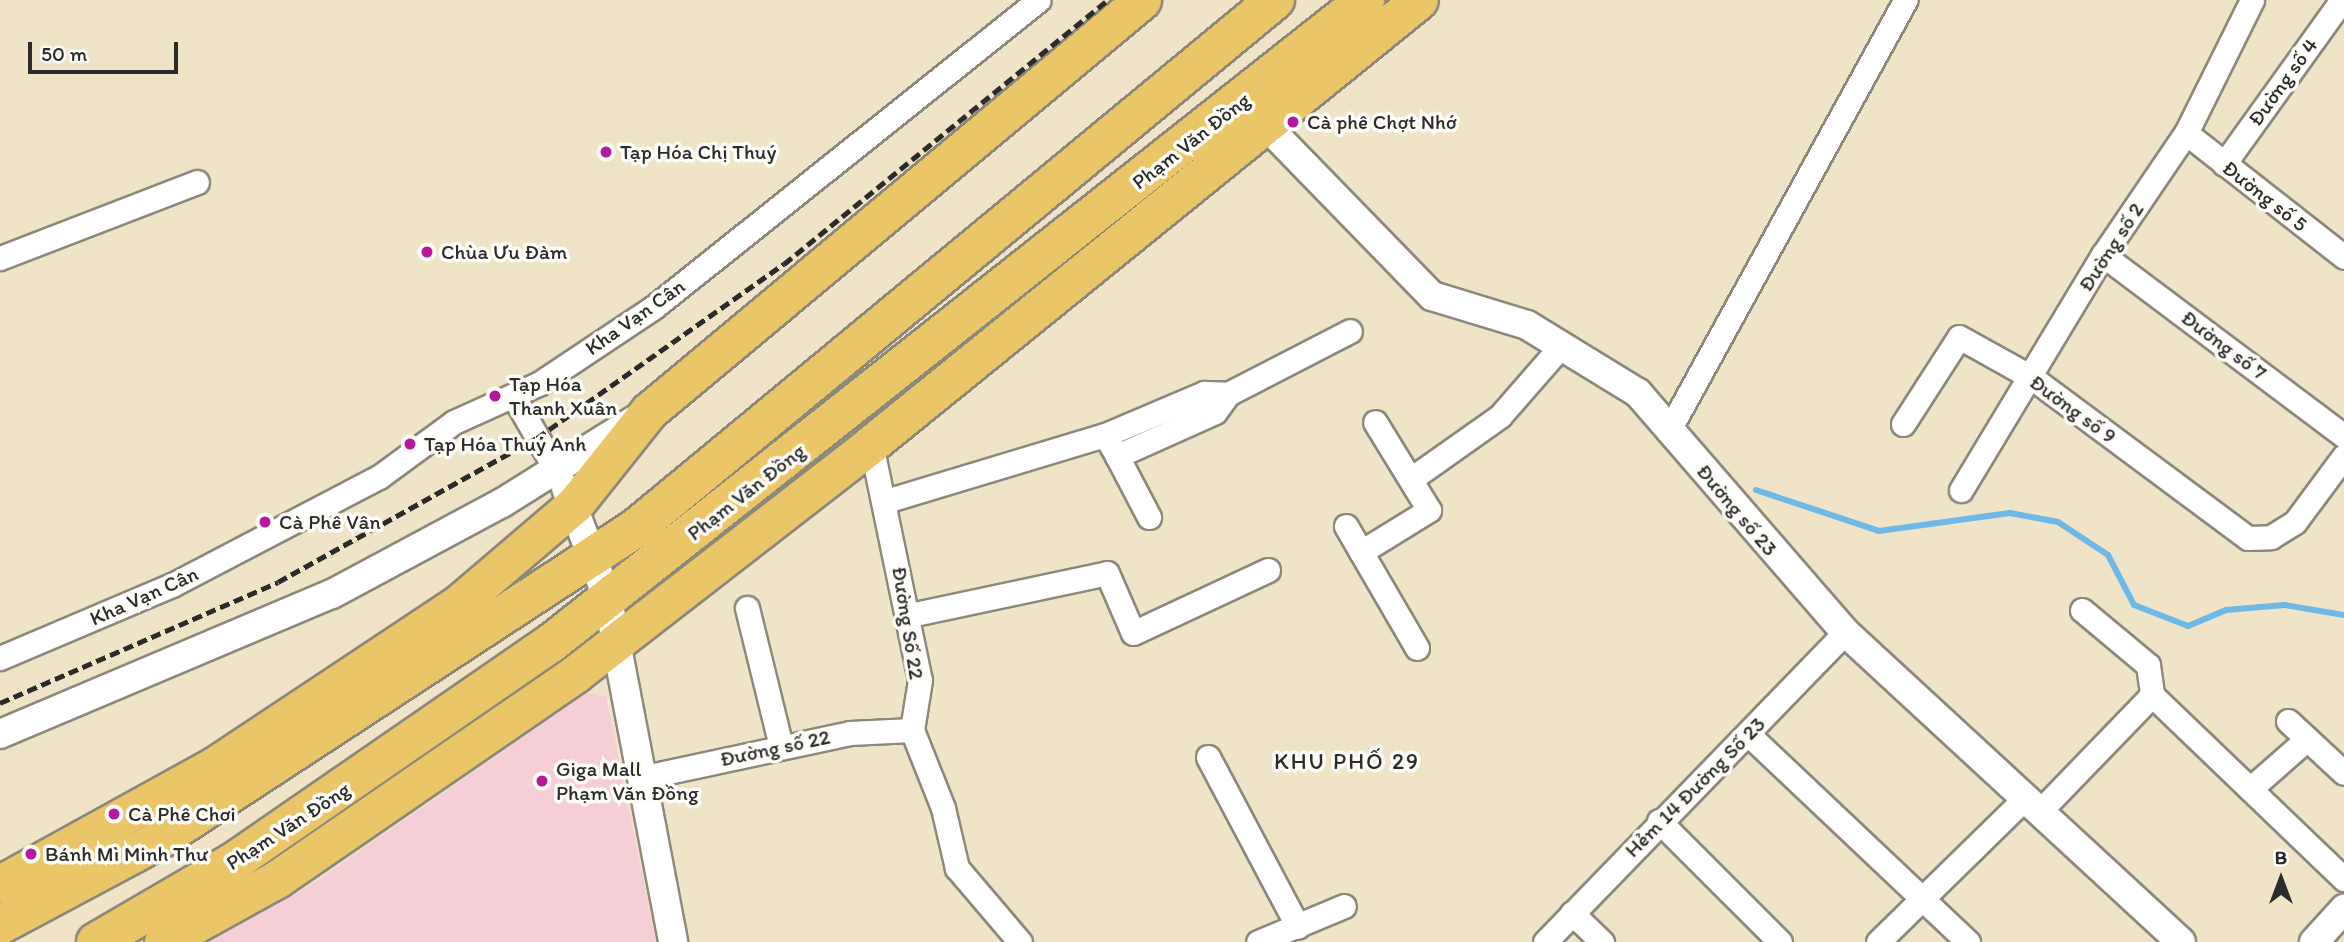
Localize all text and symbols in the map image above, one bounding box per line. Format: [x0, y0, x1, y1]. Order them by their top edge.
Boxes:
scale bar [32, 28, 182, 72]
street label: Đường số 4 [2243, 33, 2323, 131]
text: 50 m [41, 41, 87, 66]
street label: Phạm Văn Đồng [1127, 87, 1255, 195]
place label: Cà phê Chợt Nhớ [1307, 109, 1457, 135]
marker: Cà phê Chợt Nhớ [1285, 114, 1301, 130]
place label: Tạp Hóa Chị Thuý [620, 139, 777, 165]
marker: Tạp Hóa Chị Thuý [598, 144, 614, 160]
street label: Đường số 5 [2218, 155, 2312, 237]
street label: Đường số 2 [2073, 198, 2149, 296]
place label: Chùa Ưu Đàm [441, 239, 568, 265]
marker: Chùa Ưu Đàm [419, 244, 435, 260]
street label: Kha Vạn Cân [580, 273, 690, 361]
street label: Đường số 7 [2177, 305, 2271, 385]
street label: Đường số 9 [2025, 369, 2121, 449]
place label: Tạp Hóa Thanh Xuân [509, 371, 618, 421]
marker: Tạp Hóa Thanh Xuân [487, 388, 503, 404]
place label: Tạp Hóa Thuý Anh [424, 431, 587, 457]
marker: Tạp Hóa Thuý Anh [402, 436, 418, 452]
street label: Phạm Văn Đồng [682, 438, 810, 546]
street label: Đường số 23 [1691, 459, 1783, 561]
place label: Cà Phê Vân [279, 509, 381, 535]
marker: Cà Phê Vân [257, 514, 273, 530]
street label: Kha Vạn Cân [86, 561, 202, 631]
street label: Đường Số 22 [887, 565, 929, 681]
street label: Hẻm 14 Đường Số 23 [1619, 711, 1771, 863]
street label: Đường số 22 [718, 724, 832, 772]
district label: KHU PHỐ 29 [1275, 747, 1419, 775]
place label: Giga Mall Phạm Văn Đồng [556, 756, 699, 806]
marker: Giga Mall Phạm Văn Đồng [534, 773, 550, 789]
street label: Phạm Văn Đồng [221, 776, 355, 876]
place label: Cà Phê Chơi [128, 801, 236, 827]
marker: Cà Phê Chơi [106, 806, 122, 822]
place label: Bánh Mì Minh Thư [45, 841, 208, 867]
north arrow [2246, 844, 2316, 914]
marker: Bánh Mì Minh Thư [23, 846, 39, 862]
text: B [2275, 846, 2287, 869]

